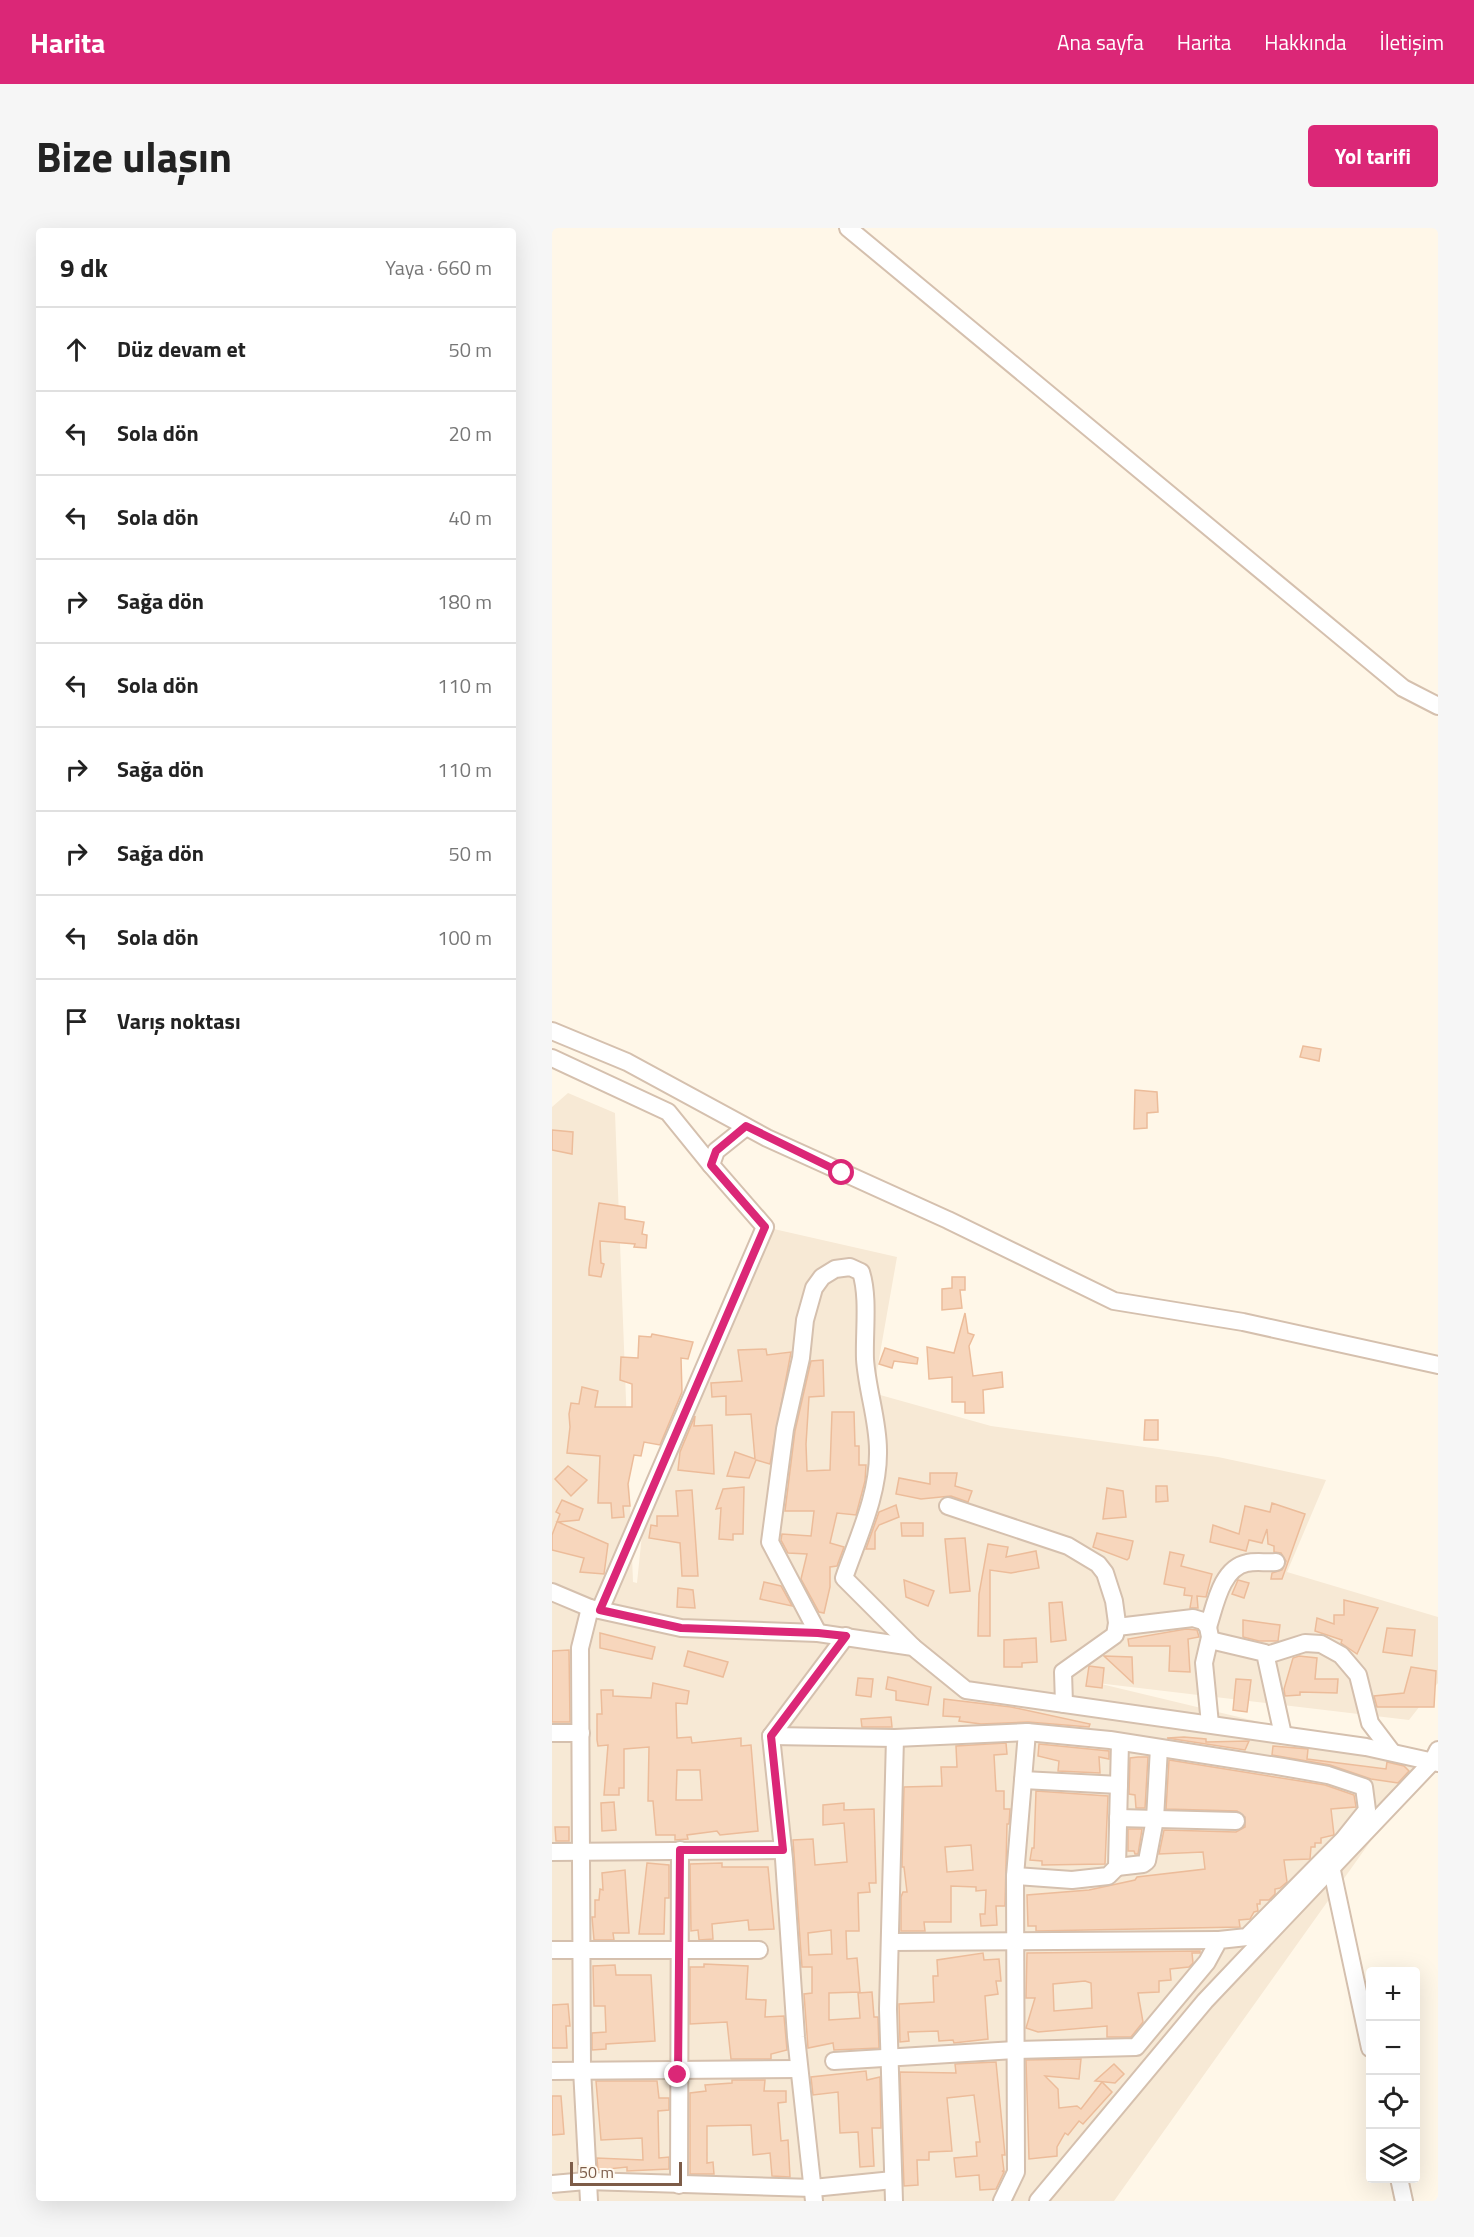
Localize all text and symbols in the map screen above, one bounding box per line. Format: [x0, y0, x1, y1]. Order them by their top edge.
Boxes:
text: Harita [30, 21, 105, 64]
text: Ana sayfa [1057, 26, 1144, 58]
text: Harita [1177, 26, 1231, 58]
text: Hakkında [1264, 26, 1347, 58]
text: İletişim [1380, 26, 1444, 58]
text: Bize ulaşın [36, 124, 232, 188]
button: Yol tarifi [1308, 125, 1438, 187]
text: 9 dk [60, 248, 108, 287]
text: Yaya · 660 m [385, 252, 492, 283]
text: Düz devam et [117, 332, 246, 366]
icon: ahead [60, 333, 93, 366]
text: 50 m [448, 334, 492, 365]
text: Sola dön [117, 416, 199, 450]
icon: left [60, 417, 93, 450]
text: 20 m [448, 418, 492, 449]
text: Sola dön [117, 500, 199, 534]
icon: left [60, 501, 93, 534]
text: 40 m [448, 502, 492, 533]
text: Sağa dön [117, 584, 204, 618]
icon: right [60, 585, 93, 618]
text: 180 m [437, 586, 492, 617]
text: Sola dön [117, 668, 199, 702]
icon: left [60, 669, 93, 702]
text: 110 m [437, 670, 492, 701]
text: Sağa dön [117, 752, 204, 786]
icon: right [60, 753, 93, 786]
text: 110 m [437, 754, 492, 785]
text: Sağa dön [117, 836, 204, 870]
icon: right [60, 837, 93, 870]
text: 50 m [448, 838, 492, 869]
text: Sola dön [117, 920, 199, 954]
icon: left [60, 921, 93, 954]
text: 100 m [437, 922, 492, 953]
text: Varış noktası [117, 1004, 241, 1038]
icon: arrive [60, 1005, 93, 1038]
route start [828, 1159, 854, 1185]
map controls [1366, 1967, 1420, 2183]
button: + [1366, 1967, 1420, 2021]
button: − [1366, 2021, 1420, 2075]
route end [664, 2061, 690, 2087]
button: locate [1366, 2075, 1420, 2129]
button: layers [1366, 2129, 1420, 2183]
scale bar [570, 2159, 682, 2186]
text: 50 m [579, 2160, 614, 2184]

